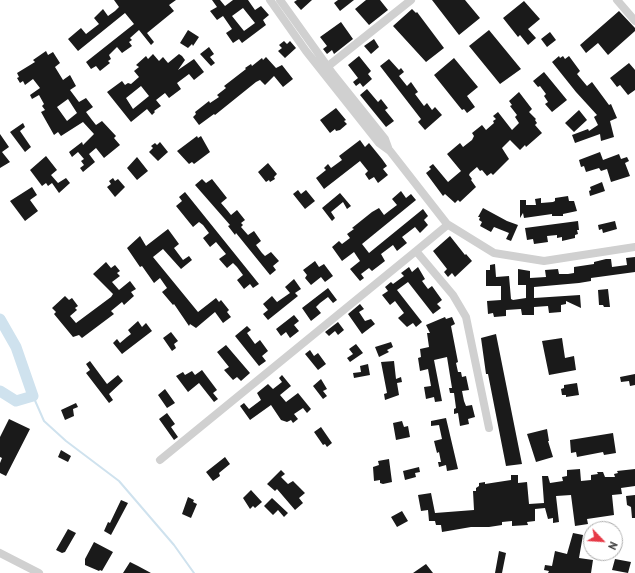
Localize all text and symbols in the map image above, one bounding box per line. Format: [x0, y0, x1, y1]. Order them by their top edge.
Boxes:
north arrow [583, 521, 623, 561]
text: N [605, 539, 621, 552]

